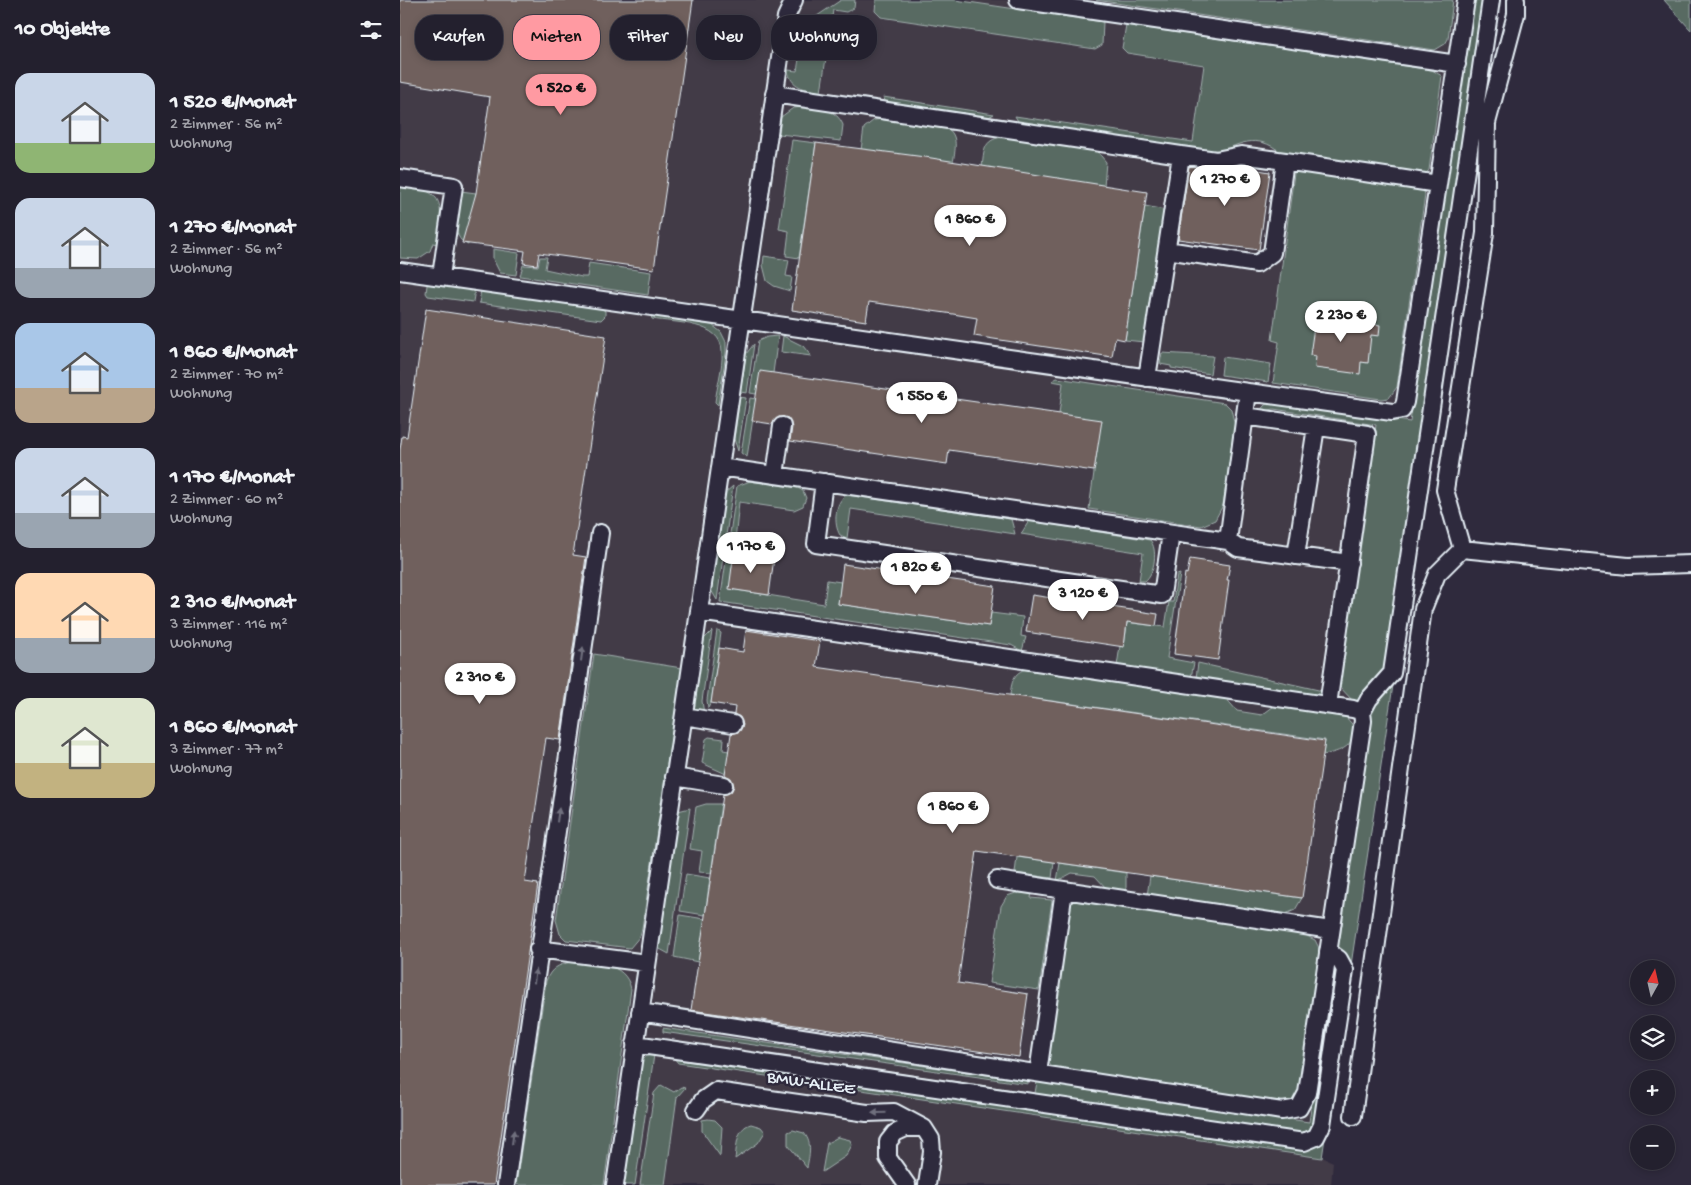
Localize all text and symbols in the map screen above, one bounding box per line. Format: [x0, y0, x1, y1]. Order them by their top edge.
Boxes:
chip: Kaufen [415, 15, 503, 60]
chip: Mieten [513, 15, 600, 60]
chip: Filter [610, 15, 686, 60]
chip: Neu [696, 15, 761, 60]
chip: Wohnung [771, 15, 877, 60]
icon: filters [357, 16, 385, 44]
text: 10 Objekte [15, 18, 110, 43]
pin: 1 520 € [515, 74, 607, 116]
text: 1 520 € [537, 80, 585, 99]
text: 1 520 €/Monat [170, 91, 295, 116]
icon: home [55, 93, 115, 153]
text: 2 Zimmer · 56 m² [170, 116, 283, 135]
text: Wohnung [170, 135, 232, 154]
pin: 1 270 € [1179, 164, 1271, 207]
text: 1 270 € [1201, 171, 1249, 190]
pin: 1 860 € [924, 204, 1016, 247]
text: 1 860 € [945, 211, 995, 230]
text: 1 270 €/Monat [170, 216, 295, 241]
icon: home [55, 218, 115, 278]
text: 2 Zimmer · 56 m² [170, 241, 283, 260]
text: Wohnung [170, 260, 232, 279]
pin: 2 230 € [1295, 300, 1387, 343]
text: 2 230 € [1316, 307, 1366, 326]
text: 1 860 €/Monat [170, 341, 296, 366]
icon: home [55, 343, 115, 403]
text: 2 Zimmer · 70 m² [170, 366, 284, 385]
pin: 1 550 € [876, 382, 968, 424]
text: Wohnung [170, 385, 232, 404]
text: 1 550 € [897, 388, 947, 407]
text: 1 170 €/Monat [170, 466, 293, 491]
icon: home [55, 468, 115, 528]
text: 2 Zimmer · 60 m² [170, 491, 283, 510]
text: Wohnung [170, 510, 232, 529]
pin: 1 170 € [705, 532, 797, 574]
text: 1 170 € [727, 538, 775, 557]
pin: 1 820 € [870, 552, 962, 595]
text: 1 820 € [891, 559, 941, 578]
pin: 3 120 € [1037, 578, 1129, 621]
text: 3 120 € [1059, 585, 1107, 604]
text: 2 310 €/Monat [170, 591, 295, 616]
icon: home [55, 593, 115, 653]
text: 3 Zimmer · 116 m² [170, 616, 288, 635]
text: Wohnung [170, 635, 232, 654]
one-way arrow [578, 646, 586, 662]
pin: 2 310 € [434, 662, 526, 705]
text: 2 310 € [456, 669, 504, 688]
text: 1 860 €/Monat [170, 716, 296, 741]
icon: home [55, 718, 115, 778]
text: 3 Zimmer · 77 m² [170, 741, 283, 760]
text: Wohnung [170, 760, 232, 779]
pin: 1 860 € [907, 792, 999, 834]
text: 1 860 € [928, 798, 978, 817]
one-way arrow [554, 807, 562, 823]
north arrow [1630, 960, 1675, 1005]
map controls [1630, 960, 1675, 1170]
one-way arrow [531, 967, 539, 983]
button: layers [1630, 1015, 1675, 1060]
street label: BMW-ALLEE [765, 1067, 857, 1101]
button: + [1630, 1070, 1675, 1115]
one-way arrow [871, 1109, 887, 1117]
button: − [1630, 1125, 1675, 1170]
one-way arrow [509, 1128, 517, 1144]

